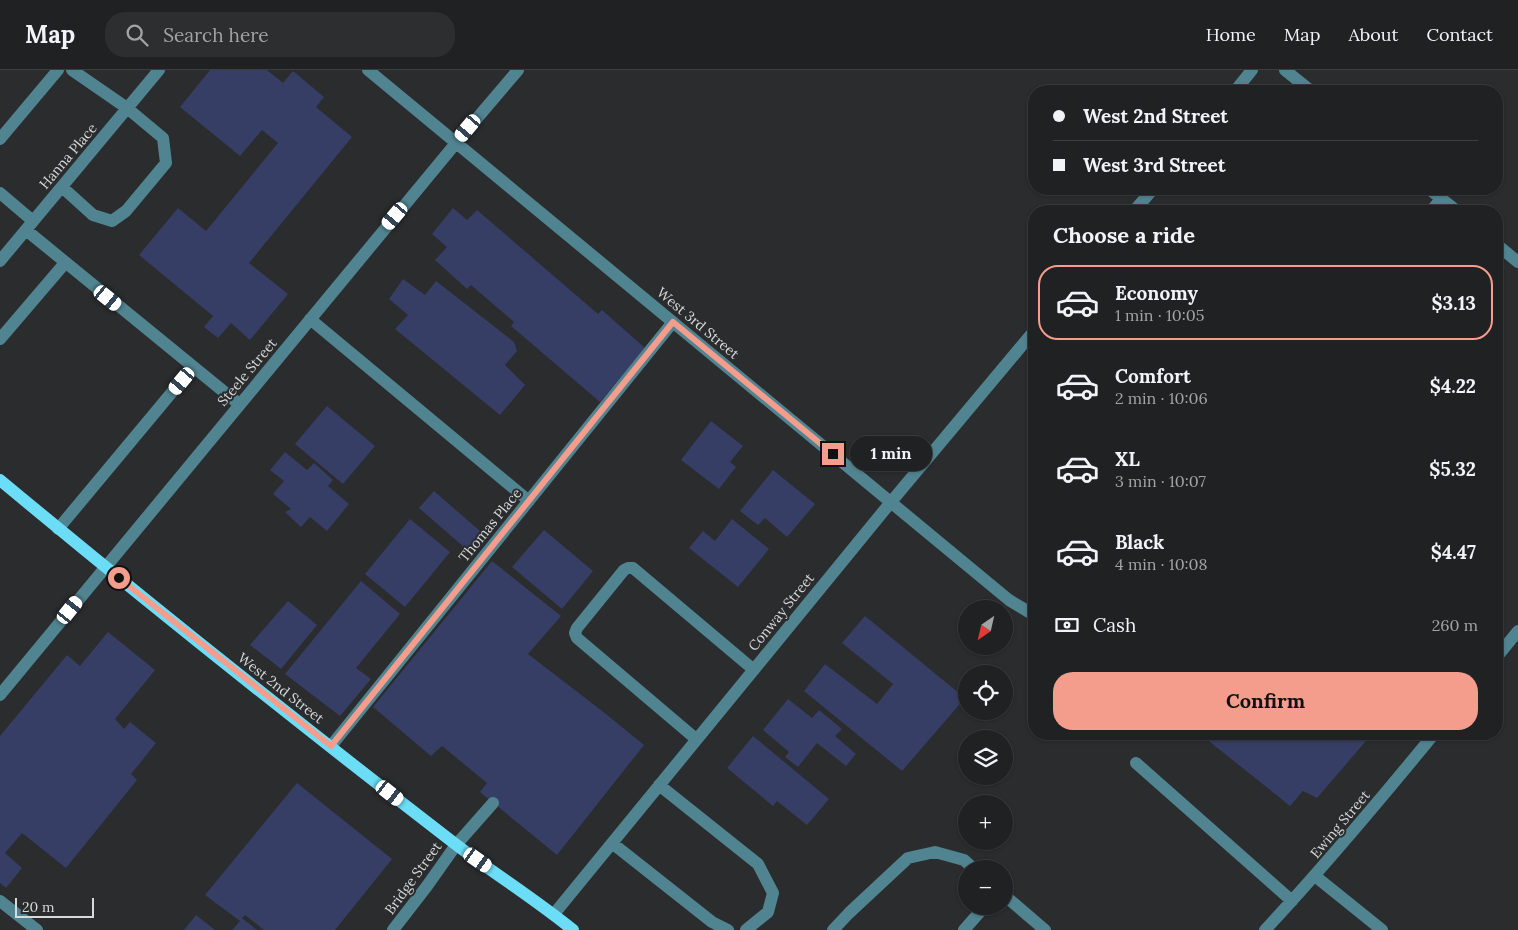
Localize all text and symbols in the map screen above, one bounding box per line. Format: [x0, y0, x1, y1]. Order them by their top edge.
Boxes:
search box [105, 12, 455, 57]
text: Map [25, 19, 75, 50]
icon: search [123, 21, 151, 49]
text: Search here [163, 23, 269, 47]
text: Home [1206, 23, 1256, 46]
text: Map [1284, 23, 1320, 46]
text: About [1348, 23, 1398, 46]
text: Contact [1426, 23, 1493, 46]
text: West 2nd Street [1083, 104, 1228, 128]
car [452, 112, 483, 144]
street label: Hanna Place [35, 119, 101, 193]
text: West 3rd Street [1083, 153, 1226, 177]
car [379, 200, 410, 232]
text: Choose a ride [1053, 221, 1195, 249]
icon: car [1055, 280, 1100, 325]
text: Economy [1115, 281, 1198, 305]
car [91, 283, 124, 313]
street label: West 3rd Street [653, 283, 743, 363]
text: $3.13 [1431, 291, 1476, 315]
text: 1 min · 10:05 [1115, 305, 1204, 325]
street label: Steele Street [213, 334, 281, 410]
icon: car [1055, 363, 1100, 408]
text: Comfort [1115, 364, 1191, 388]
car [166, 365, 197, 397]
text: $4.22 [1430, 374, 1476, 398]
text: 2 min · 10:06 [1115, 388, 1208, 408]
callout: 1 min [850, 436, 933, 472]
route end [822, 443, 844, 465]
text: 1 min [871, 443, 911, 463]
icon: car [1055, 446, 1100, 491]
text: XL [1115, 447, 1140, 471]
text: $5.32 [1429, 457, 1476, 481]
text: 3 min · 10:07 [1115, 471, 1206, 491]
street label: Thomas Place [455, 484, 526, 566]
icon: car [1055, 529, 1100, 574]
text: Black [1115, 530, 1164, 554]
text: $4.47 [1431, 540, 1476, 564]
text: 4 min · 10:08 [1115, 554, 1208, 574]
route start [108, 567, 130, 589]
street label: Conway Street [744, 569, 818, 655]
car [54, 594, 85, 626]
north arrow [958, 600, 1012, 655]
map controls [958, 600, 1013, 915]
icon: cash [1053, 611, 1081, 639]
text: Cash [1093, 613, 1136, 637]
text: 260 m [1432, 615, 1478, 635]
street label: West 2nd Street [234, 649, 328, 728]
button: locate [958, 665, 1013, 720]
button: Confirm [1053, 672, 1478, 730]
button: layers [958, 730, 1013, 785]
car [373, 778, 406, 808]
street label: Ewing Street [1306, 786, 1374, 862]
button: + [958, 795, 1013, 850]
street label: Bridge Street [381, 838, 446, 918]
car [461, 845, 494, 875]
button: − [958, 860, 1013, 915]
scale bar [15, 895, 94, 918]
text: 20 m [22, 898, 54, 916]

